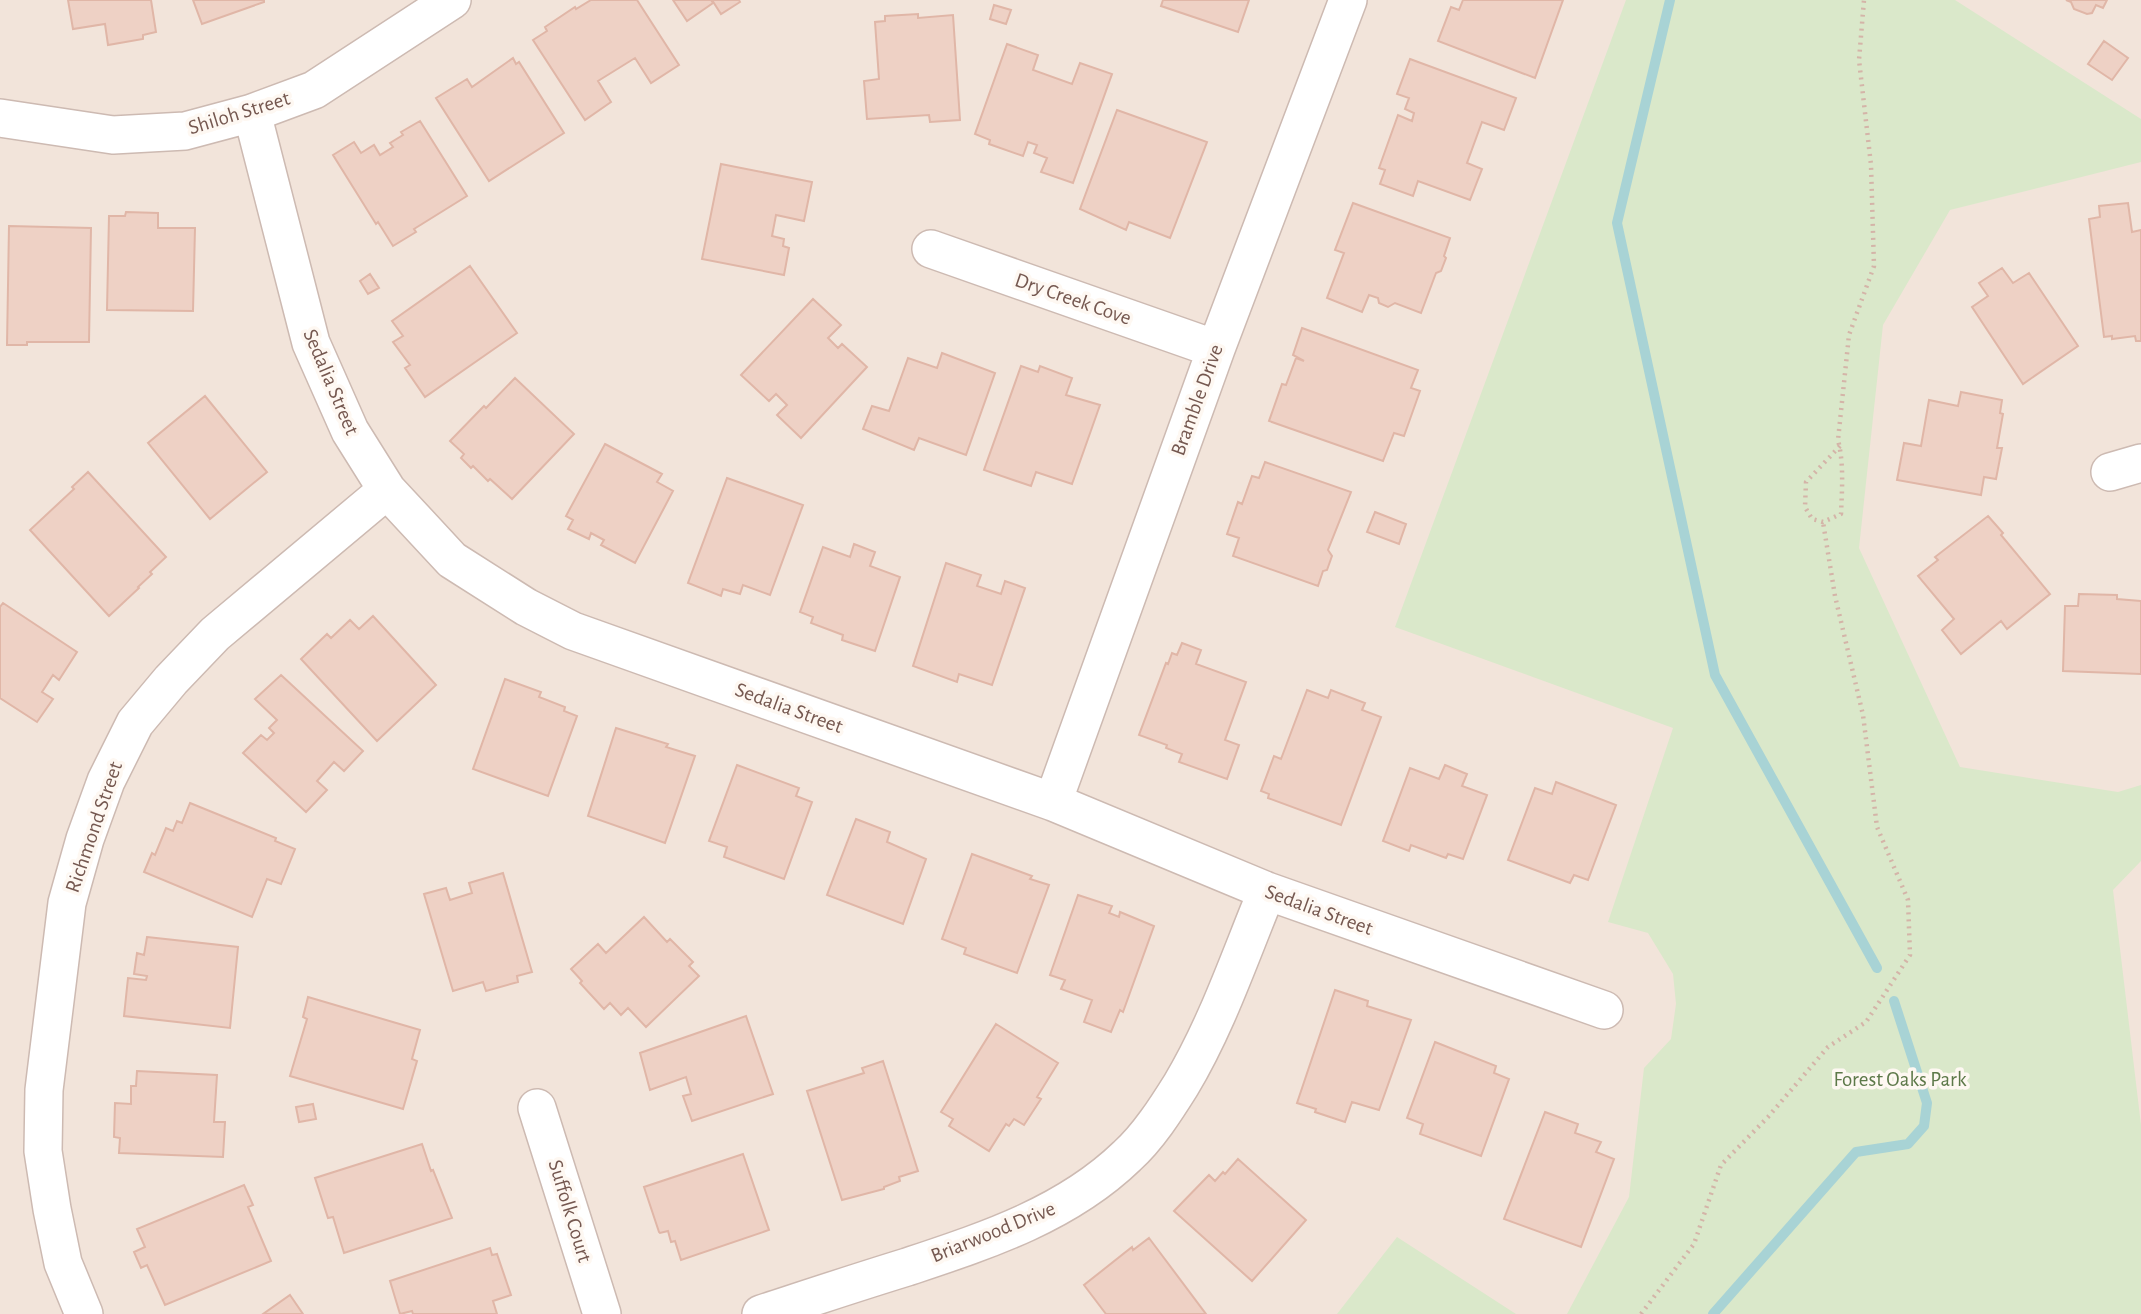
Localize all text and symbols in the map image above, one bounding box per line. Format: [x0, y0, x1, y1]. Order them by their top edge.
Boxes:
street label: Shiloh Street [186, 88, 293, 138]
street label: Dry Creek Cove [1012, 269, 1134, 329]
street label: Sedalia Street [299, 326, 363, 438]
street label: Bramble Drive [1167, 342, 1227, 458]
street label: Sedalia Street [732, 679, 846, 737]
street label: Richmond Street [62, 759, 126, 895]
street label: Sedalia Street [1262, 881, 1376, 939]
park label: Forest Oaks Park [1834, 1069, 1967, 1090]
street label: Suffolk Court [544, 1157, 596, 1265]
street label: Briarwood Drive [928, 1198, 1058, 1266]

